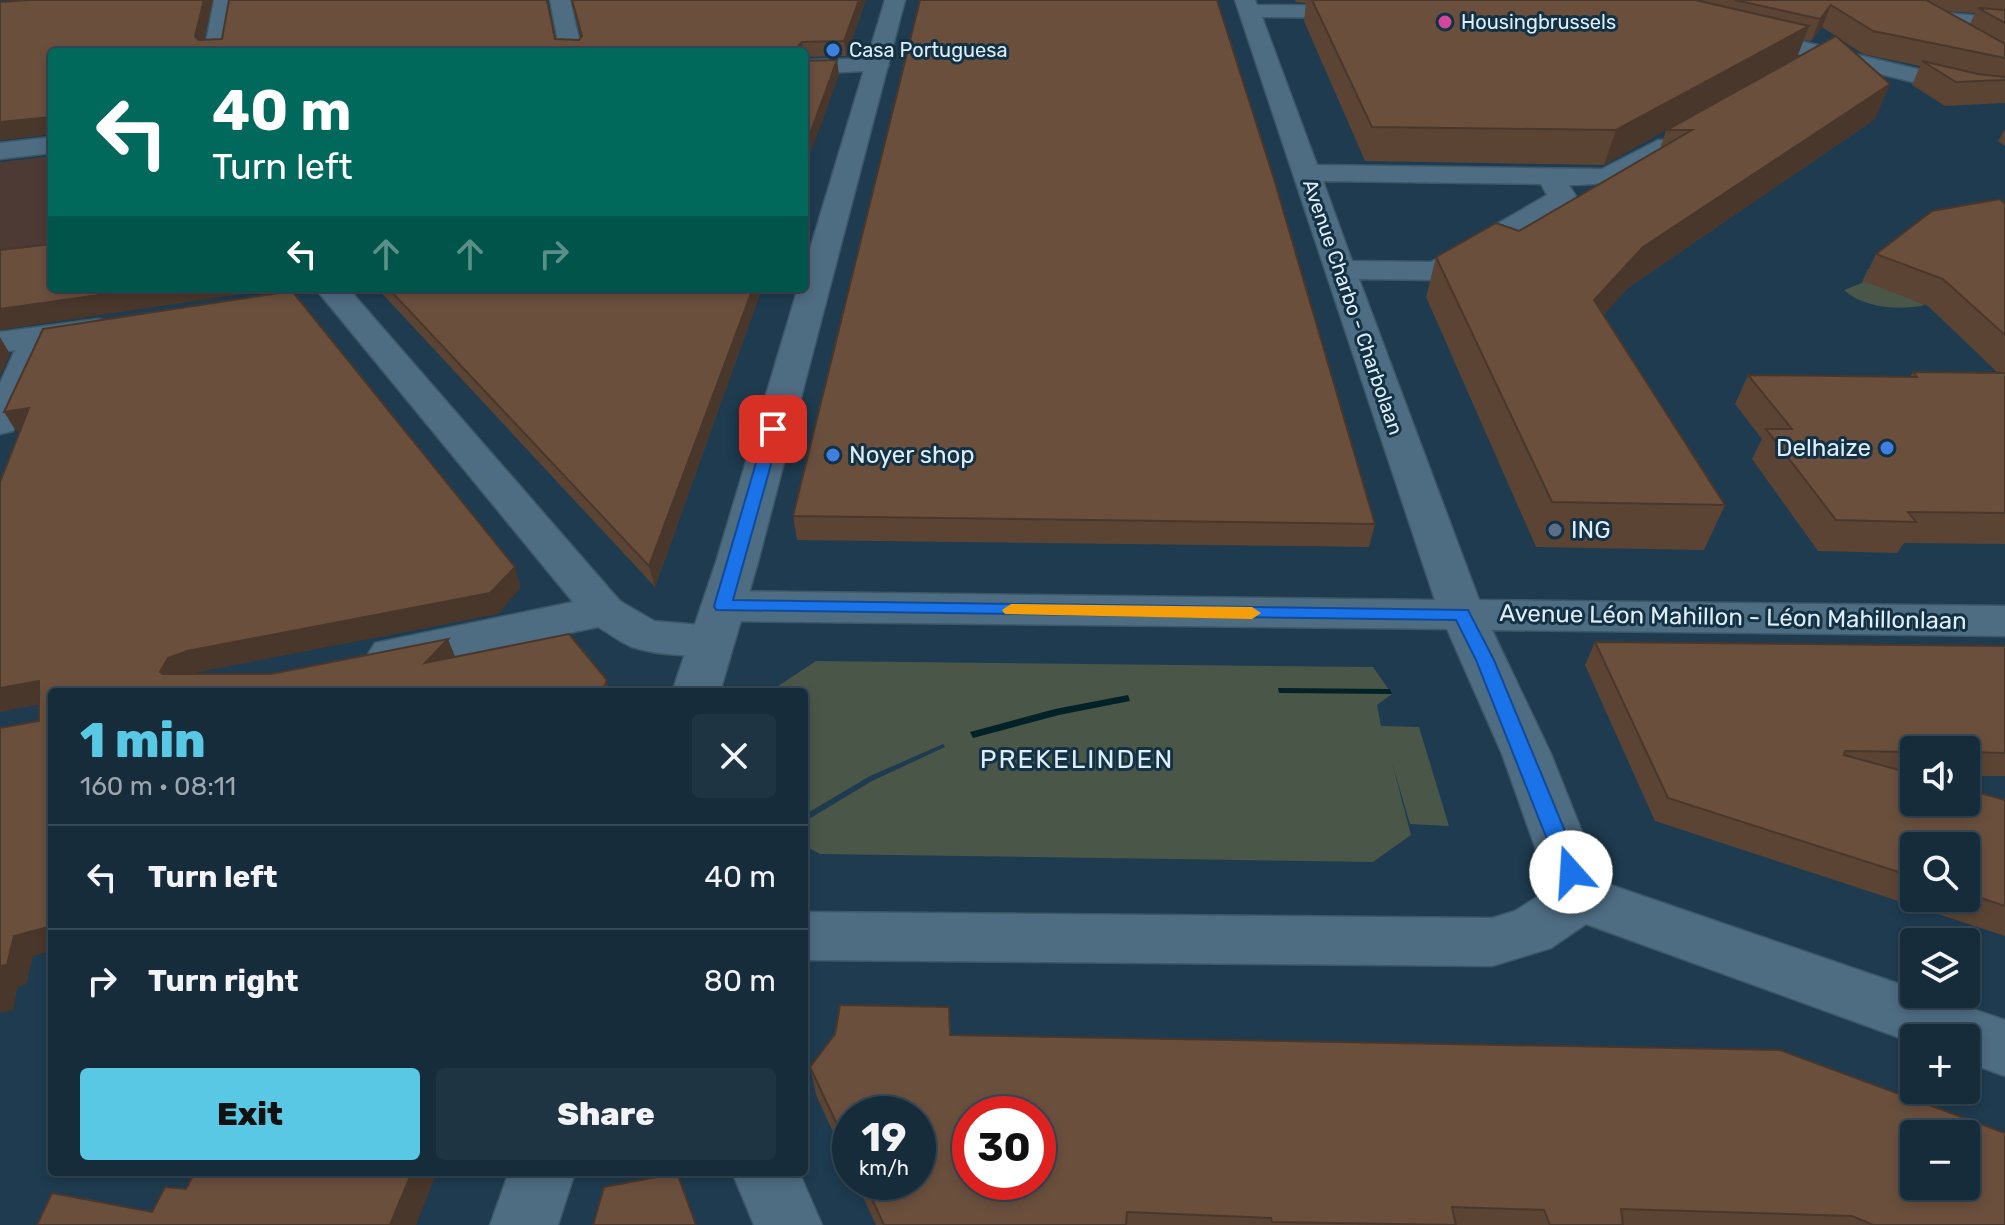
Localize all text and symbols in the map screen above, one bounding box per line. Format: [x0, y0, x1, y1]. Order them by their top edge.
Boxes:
place label: Housingbrussels [1461, 10, 1616, 34]
marker: Housingbrussels [1436, 13, 1454, 31]
place label: Casa Portuguesa [849, 38, 1008, 62]
marker: Casa Portuguesa [824, 41, 842, 59]
text: 40 m [212, 78, 352, 144]
icon: left [80, 80, 184, 184]
text: Turn left [212, 145, 353, 188]
street label: Avenue Charbo - Charbolaan [1298, 176, 1408, 438]
icon: left [280, 232, 324, 276]
icon: ahead [364, 232, 408, 276]
icon: ahead [448, 232, 492, 276]
icon: right [532, 232, 576, 276]
pin [739, 395, 807, 463]
icon: arrive [751, 407, 795, 451]
place label: Delhaize [1776, 434, 1871, 462]
marker: Delhaize [1878, 439, 1896, 457]
place label: Noyer shop [849, 441, 975, 469]
marker: Noyer shop [824, 446, 842, 464]
place label: ING [1571, 516, 1611, 544]
marker: ING [1546, 521, 1564, 539]
street label: Avenue Léon Mahillon - Léon Mahillonlaan [1499, 599, 1967, 635]
text: 1 min [80, 712, 206, 769]
button: close [692, 714, 776, 798]
map controls [1900, 736, 1980, 1200]
button: sound [1900, 736, 1980, 816]
district label: PREKELINDEN [980, 744, 1174, 775]
text: 160 m · 08:11 [80, 771, 236, 802]
position arrow [1529, 830, 1613, 914]
button: search [1900, 832, 1980, 912]
icon: left [80, 855, 124, 899]
text: Turn left [148, 859, 278, 895]
text: 40 m [704, 859, 776, 895]
button: layers [1900, 928, 1980, 1008]
icon: right [80, 959, 124, 1003]
text: Turn right [148, 963, 299, 999]
text: 80 m [704, 963, 776, 999]
button: + [1900, 1024, 1980, 1104]
button: Exit [80, 1068, 420, 1160]
button: Share [436, 1068, 776, 1160]
speed limit sign: 30 [952, 1096, 1056, 1200]
text: 19 [861, 1114, 907, 1161]
button: − [1900, 1120, 1980, 1200]
text: km/h [859, 1156, 909, 1180]

